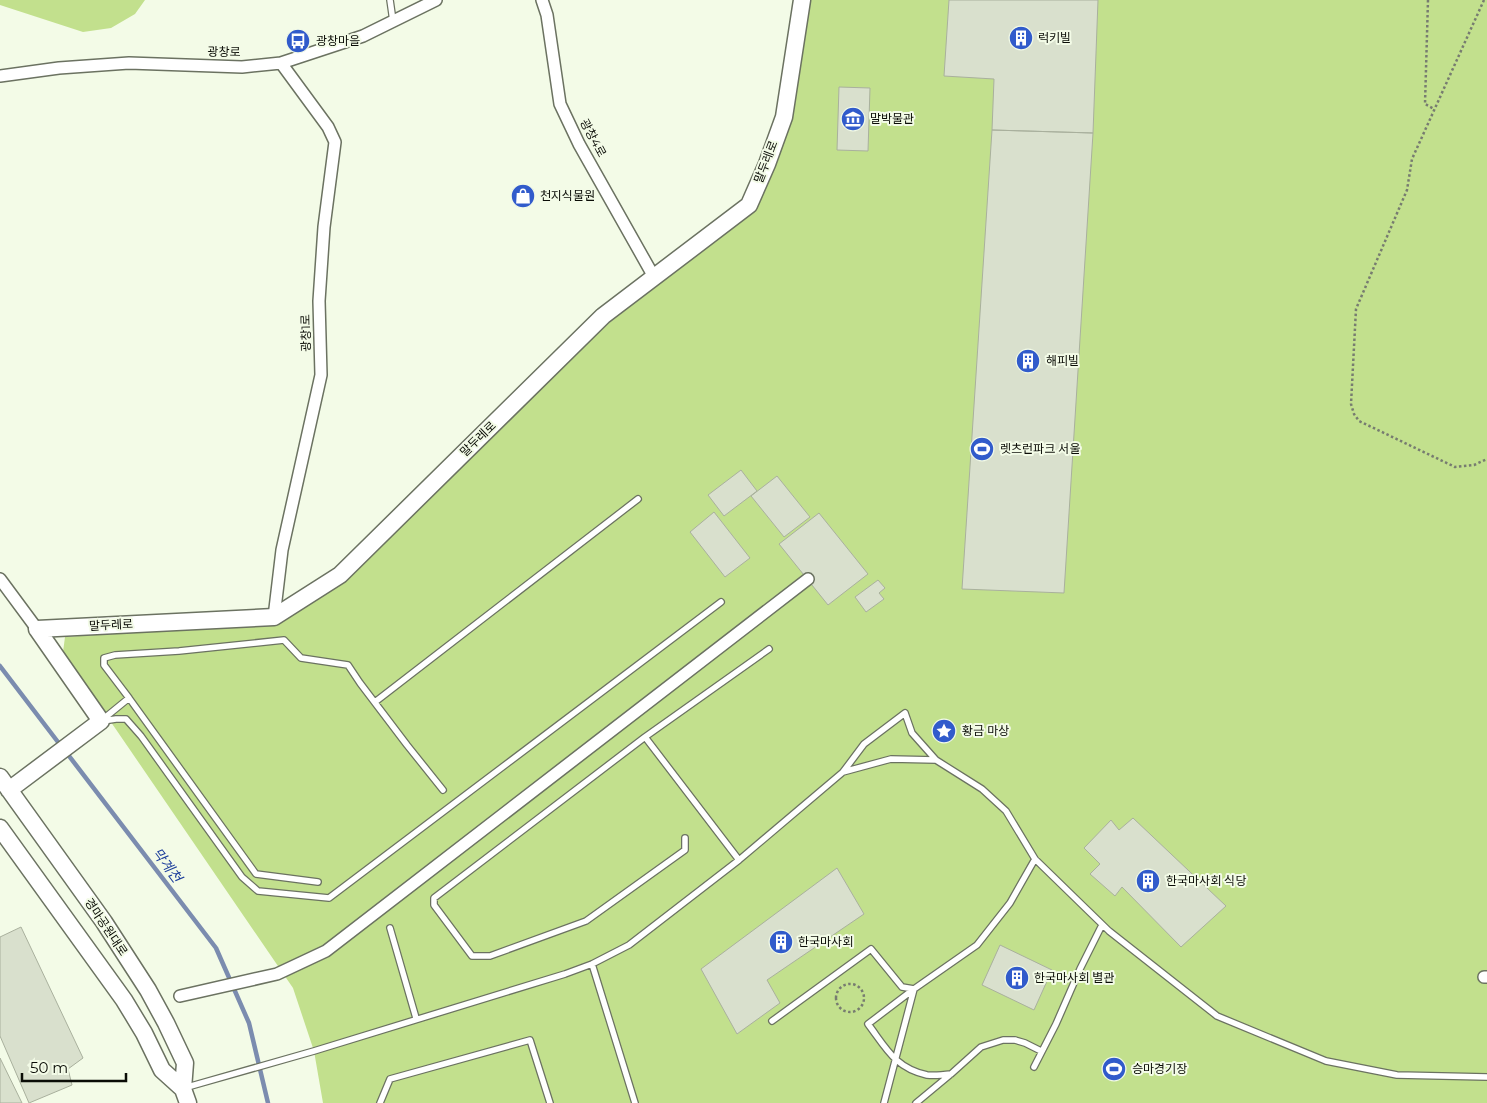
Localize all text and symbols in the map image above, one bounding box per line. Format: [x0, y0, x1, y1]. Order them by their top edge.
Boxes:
building icon: 럭키빌 [1008, 25, 1034, 51]
bus stop icon: 광창마을 [285, 28, 311, 54]
place label: 럭키빌 [1038, 30, 1071, 45]
place label: 광창마을 [316, 33, 360, 48]
street label: 광창로 [207, 44, 241, 59]
museum icon: 말박물관 [840, 106, 866, 132]
place label: 말박물관 [870, 111, 914, 126]
street label: 광창4로 [577, 116, 610, 159]
street label: 말두레로 [751, 139, 780, 185]
shop icon: 천지식물원 [510, 183, 536, 209]
place label: 천지식물원 [540, 188, 595, 203]
street label: 광창1로 [298, 314, 313, 352]
building icon: 해피빌 [1015, 348, 1041, 374]
place label: 해피빌 [1046, 353, 1079, 368]
street label: 말두레로 [457, 418, 499, 459]
sports icon: 렛츠런파크 서울 [969, 436, 995, 462]
place label: 렛츠런파크 서울 [1000, 441, 1080, 456]
street label: 말두레로 [89, 616, 133, 633]
place icon: 황금 마상 [931, 718, 957, 744]
place label: 황금 마상 [962, 723, 1009, 738]
water label: 막계천 [148, 844, 186, 887]
building icon: 한국마사회 식당 [1135, 868, 1161, 894]
place label: 한국마사회 식당 [1166, 873, 1246, 888]
street label: 경마공원대로 [82, 895, 131, 958]
building icon: 한국마사회 [768, 929, 794, 955]
place label: 한국마사회 [798, 934, 853, 949]
building icon: 한국마사회 별관 [1004, 965, 1030, 991]
place label: 한국마사회 별관 [1034, 970, 1114, 985]
scale bar [22, 1050, 126, 1082]
sports icon: 승마경기장 [1101, 1056, 1127, 1082]
text: 50 m [30, 1058, 68, 1077]
place label: 승마경기장 [1132, 1061, 1187, 1076]

